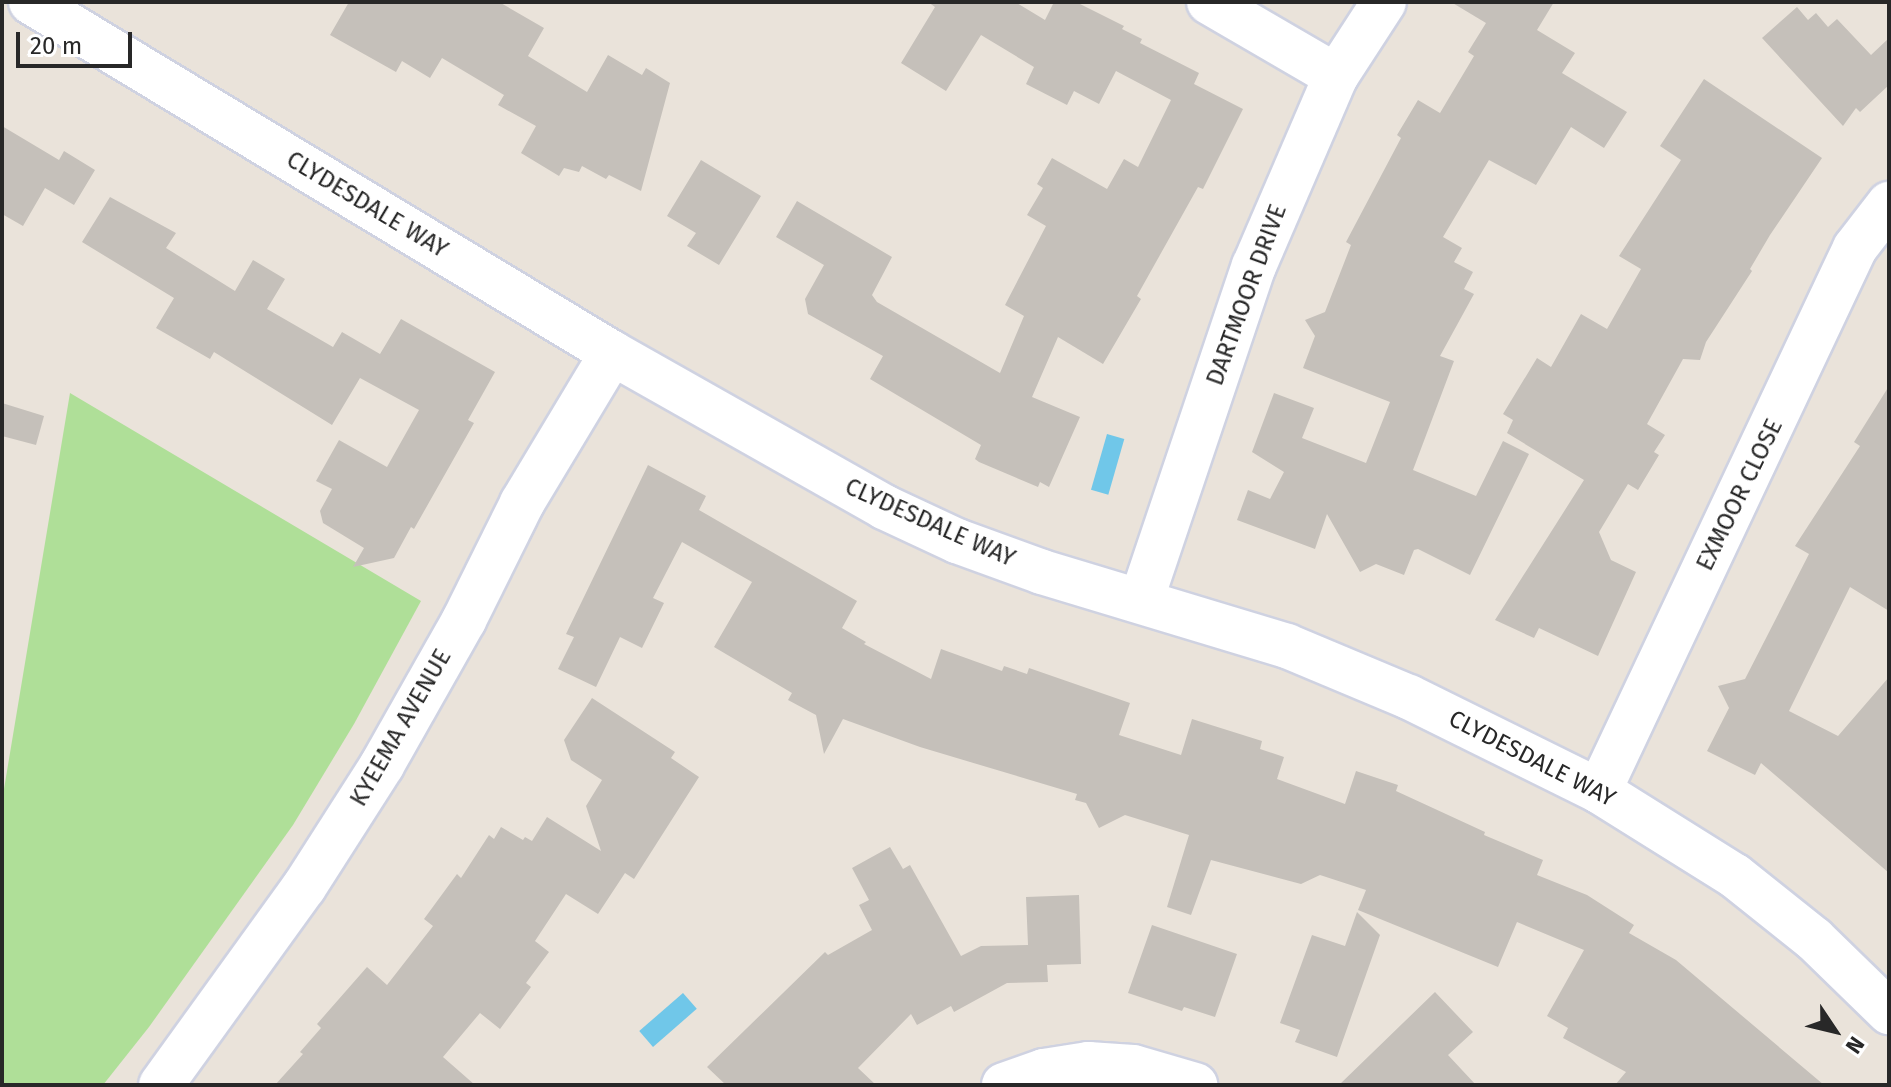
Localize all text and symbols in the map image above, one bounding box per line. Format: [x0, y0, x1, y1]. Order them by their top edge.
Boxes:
scale bar [20, 16, 136, 66]
text: 20 m [30, 32, 82, 60]
street label: CLYDESDALE WAY [281, 145, 453, 265]
street label: DARTMOOR DRIVE [1201, 200, 1293, 390]
street label: EXMOOR CLOSE [1691, 414, 1789, 576]
street label: CLYDESDALE WAY [840, 473, 1020, 573]
street label: KYEEMA AVENUE [344, 644, 458, 812]
street label: CLYDESDALE WAY [1444, 705, 1620, 813]
north arrow [1795, 991, 1875, 1071]
text: N [1840, 1031, 1870, 1059]

